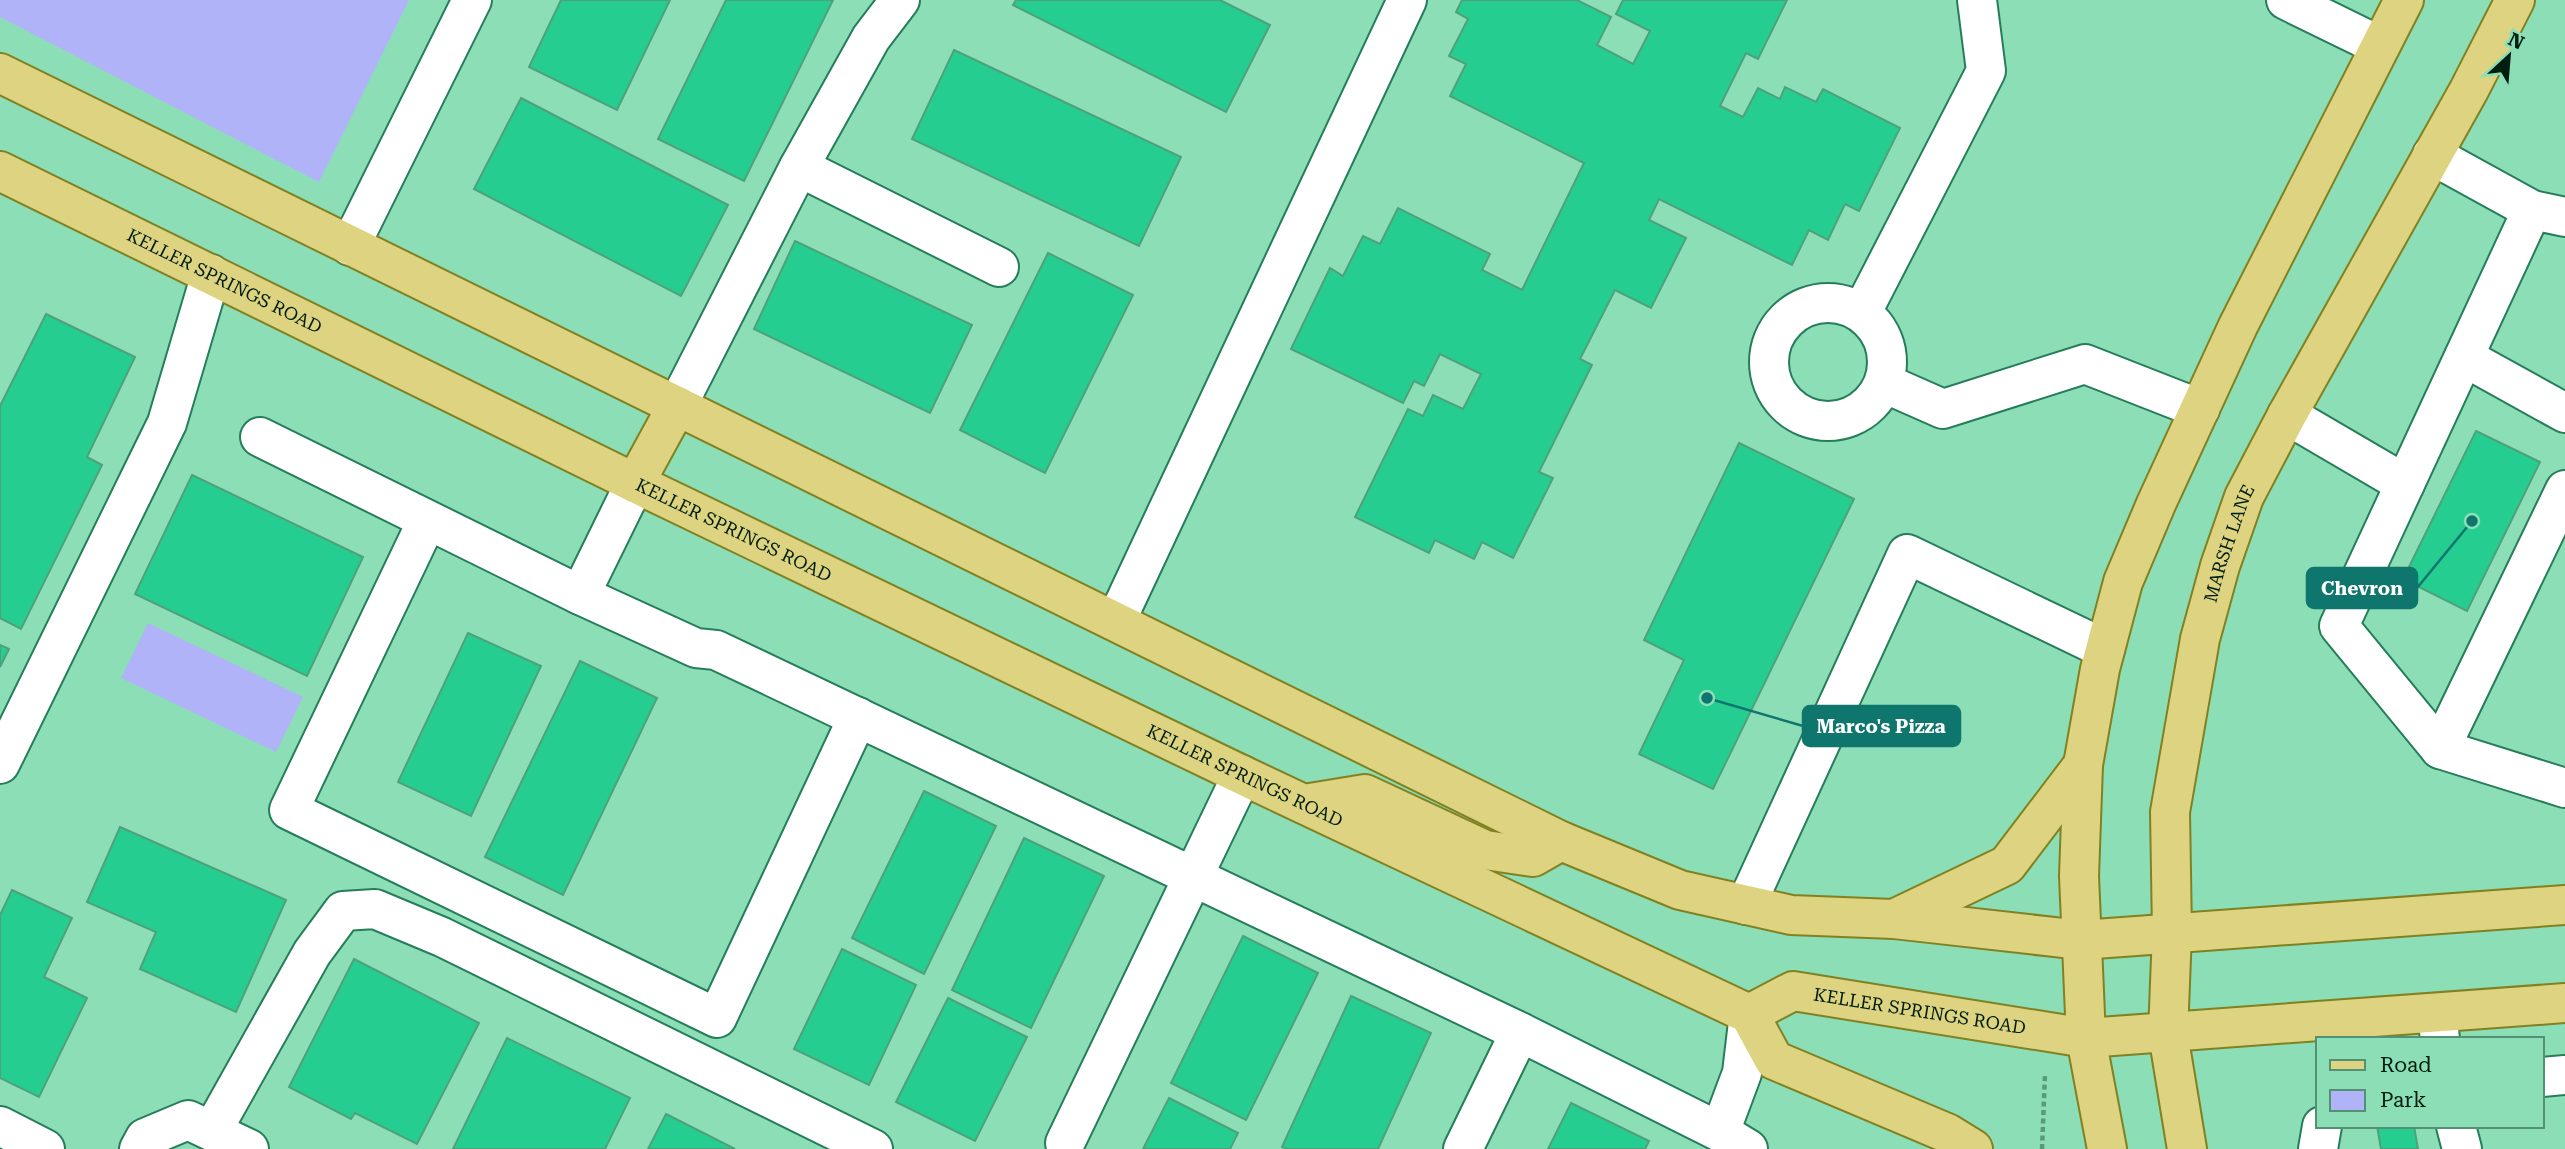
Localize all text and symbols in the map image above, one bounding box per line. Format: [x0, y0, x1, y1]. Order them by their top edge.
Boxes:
north arrow [2474, 21, 2544, 91]
text: N [2505, 28, 2528, 55]
street label: KELLER SPRINGS ROAD [124, 224, 326, 338]
street label: KELLER SPRINGS ROAD [633, 474, 835, 586]
street label: MARSH LANE [2200, 481, 2259, 605]
callout: Chevron [2307, 568, 2417, 608]
text: Chevron [2321, 577, 2403, 600]
callout: Marco's Pizza [1803, 706, 1960, 746]
text: Marco's Pizza [1816, 715, 1946, 738]
street label: KELLER SPRINGS ROAD [1144, 720, 1346, 831]
street label: KELLER SPRINGS ROAD [1812, 983, 2028, 1038]
legend [2316, 1037, 2544, 1128]
text: Road [2380, 1053, 2432, 1077]
text: Park [2380, 1088, 2426, 1112]

